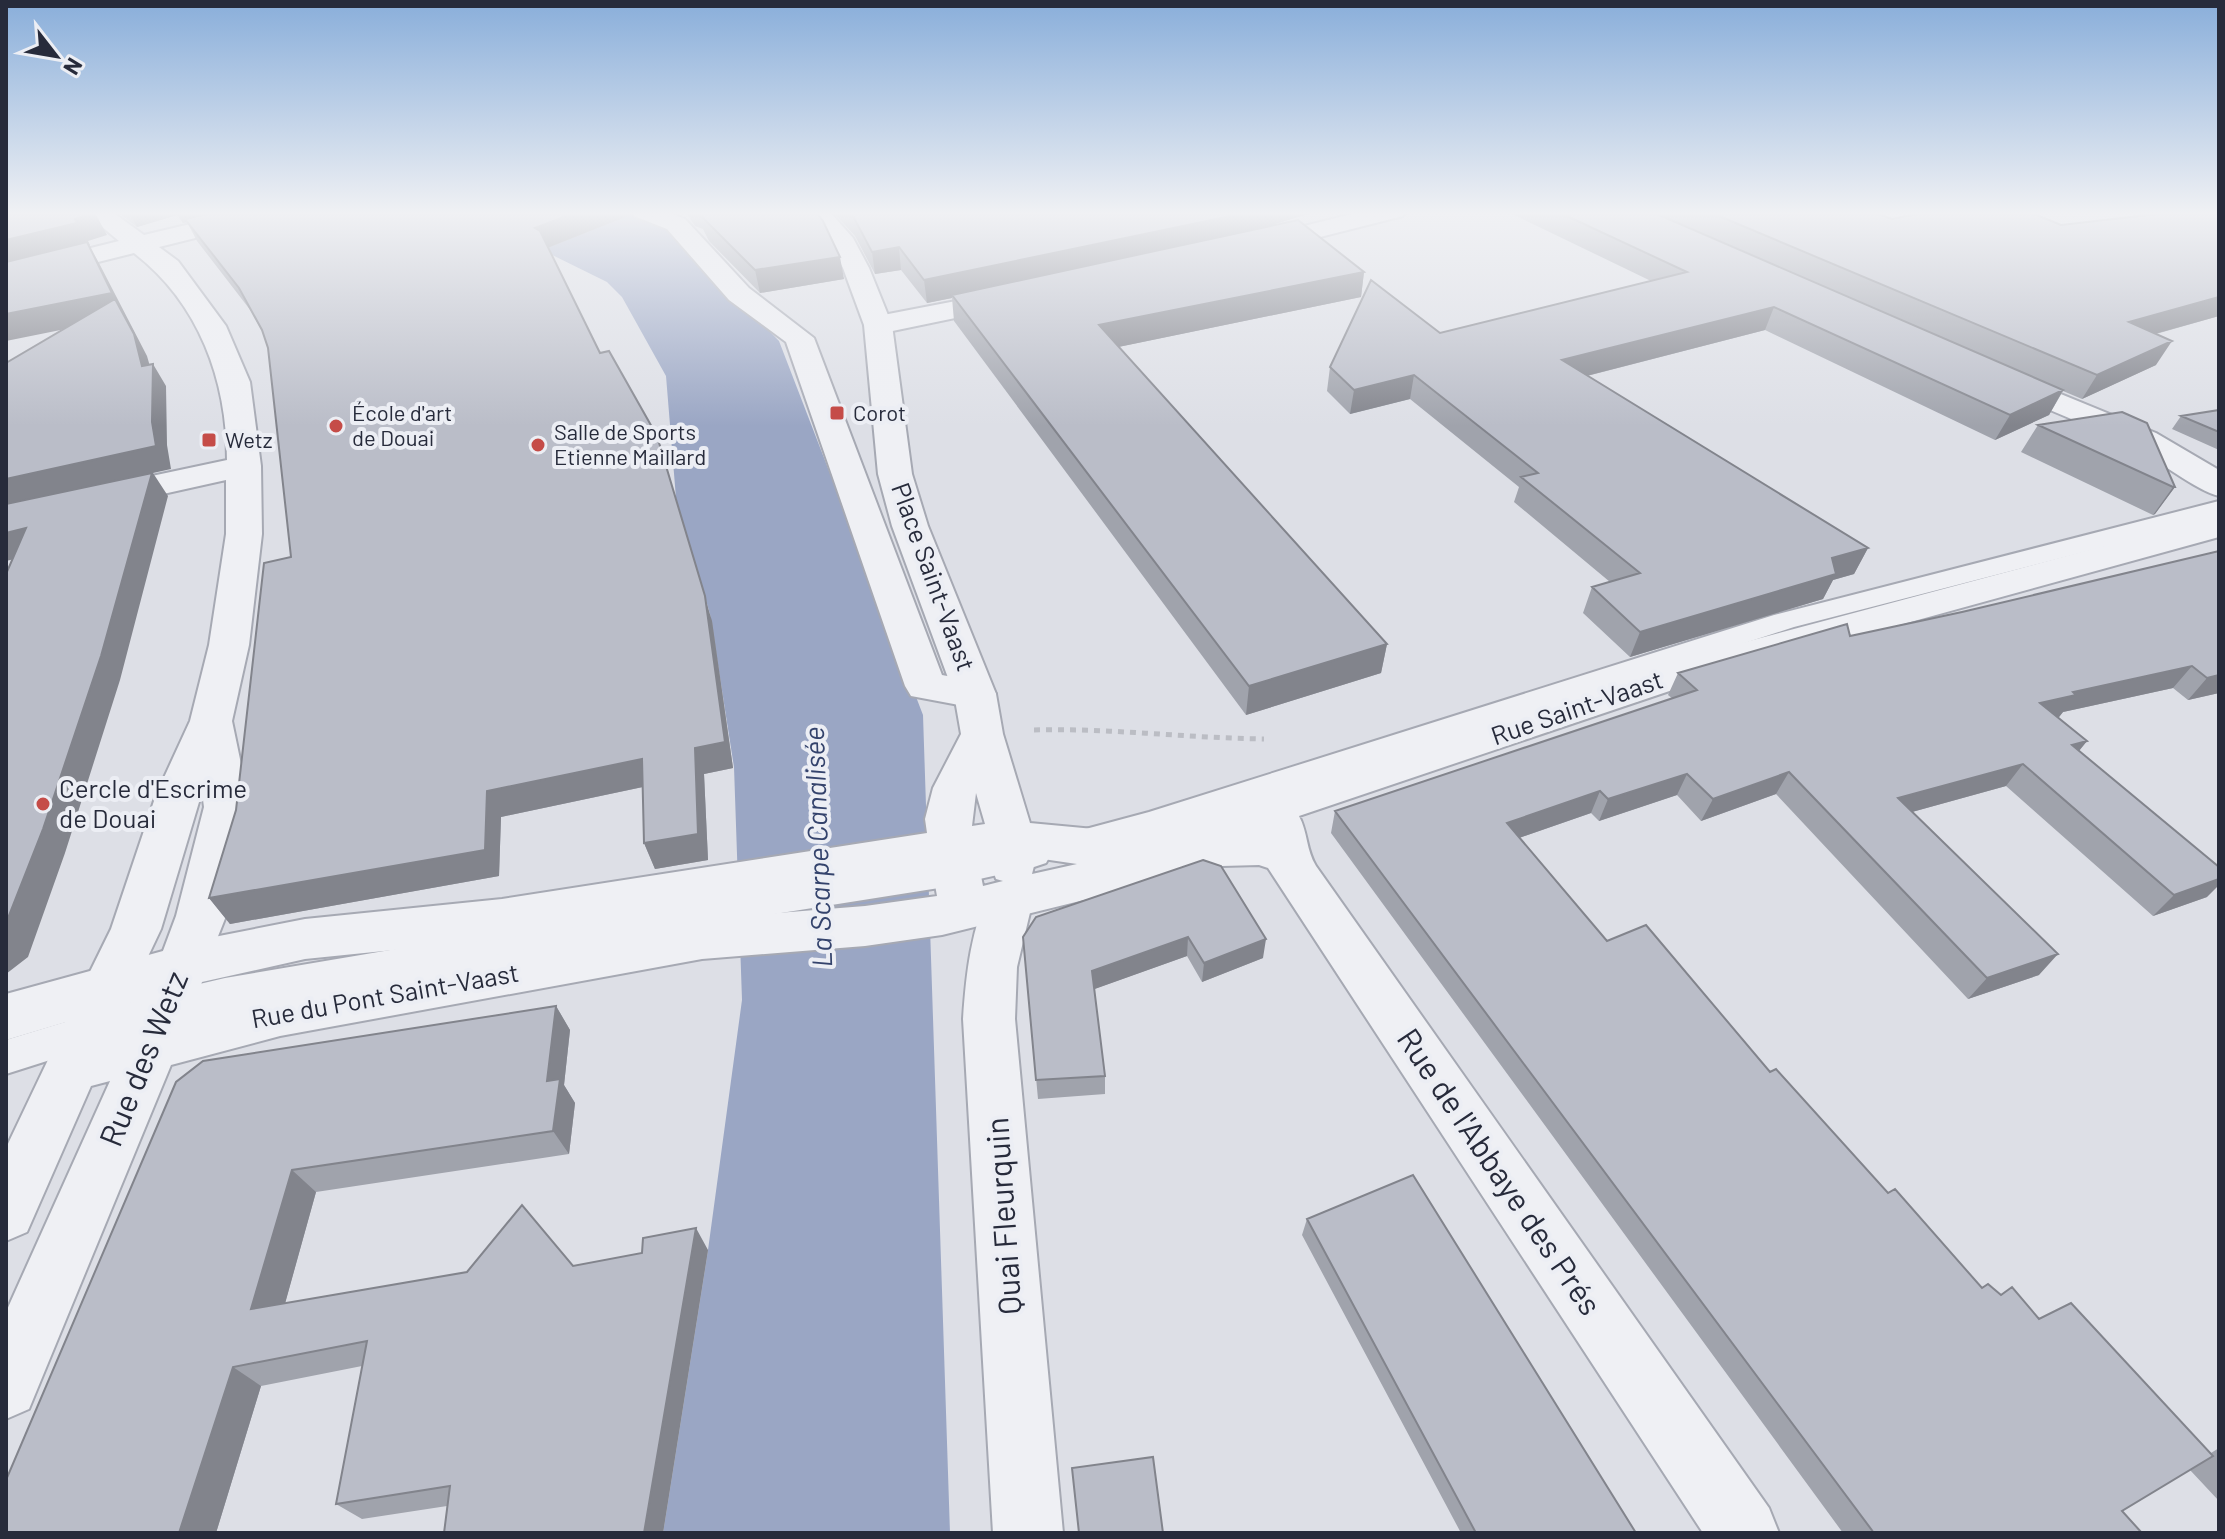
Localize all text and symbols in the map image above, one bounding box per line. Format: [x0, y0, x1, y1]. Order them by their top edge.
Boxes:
north arrow [16, 16, 96, 96]
text: N [59, 54, 89, 80]
place label: École d'art de Douai [352, 399, 452, 450]
place label: Corot [853, 399, 906, 425]
marker: Corot [828, 404, 846, 422]
marker: École d'art de Douai [327, 417, 345, 435]
place label: Salle de Sports Etienne Maillard [554, 418, 706, 469]
place label: Wetz [225, 426, 273, 452]
marker: Wetz [200, 431, 218, 449]
marker: Salle de Sports Etienne Maillard [529, 436, 547, 454]
street label: Place Saint-Vaast [886, 478, 983, 675]
street label: Rue Saint-Vaast [1486, 663, 1667, 751]
water label: La Scarpe Canalisée [796, 726, 838, 968]
place label: Cercle d'Escrime de Douai [59, 772, 247, 833]
marker: Cercle d'Escrime de Douai [34, 795, 52, 813]
street label: Rue du Pont Saint-Vaast [249, 956, 521, 1033]
street label: Rue des Wetz [90, 965, 195, 1151]
street label: Rue de l'Abbaye des Prés [1391, 1020, 1611, 1321]
street label: Quai Fleurquin [976, 1116, 1028, 1316]

